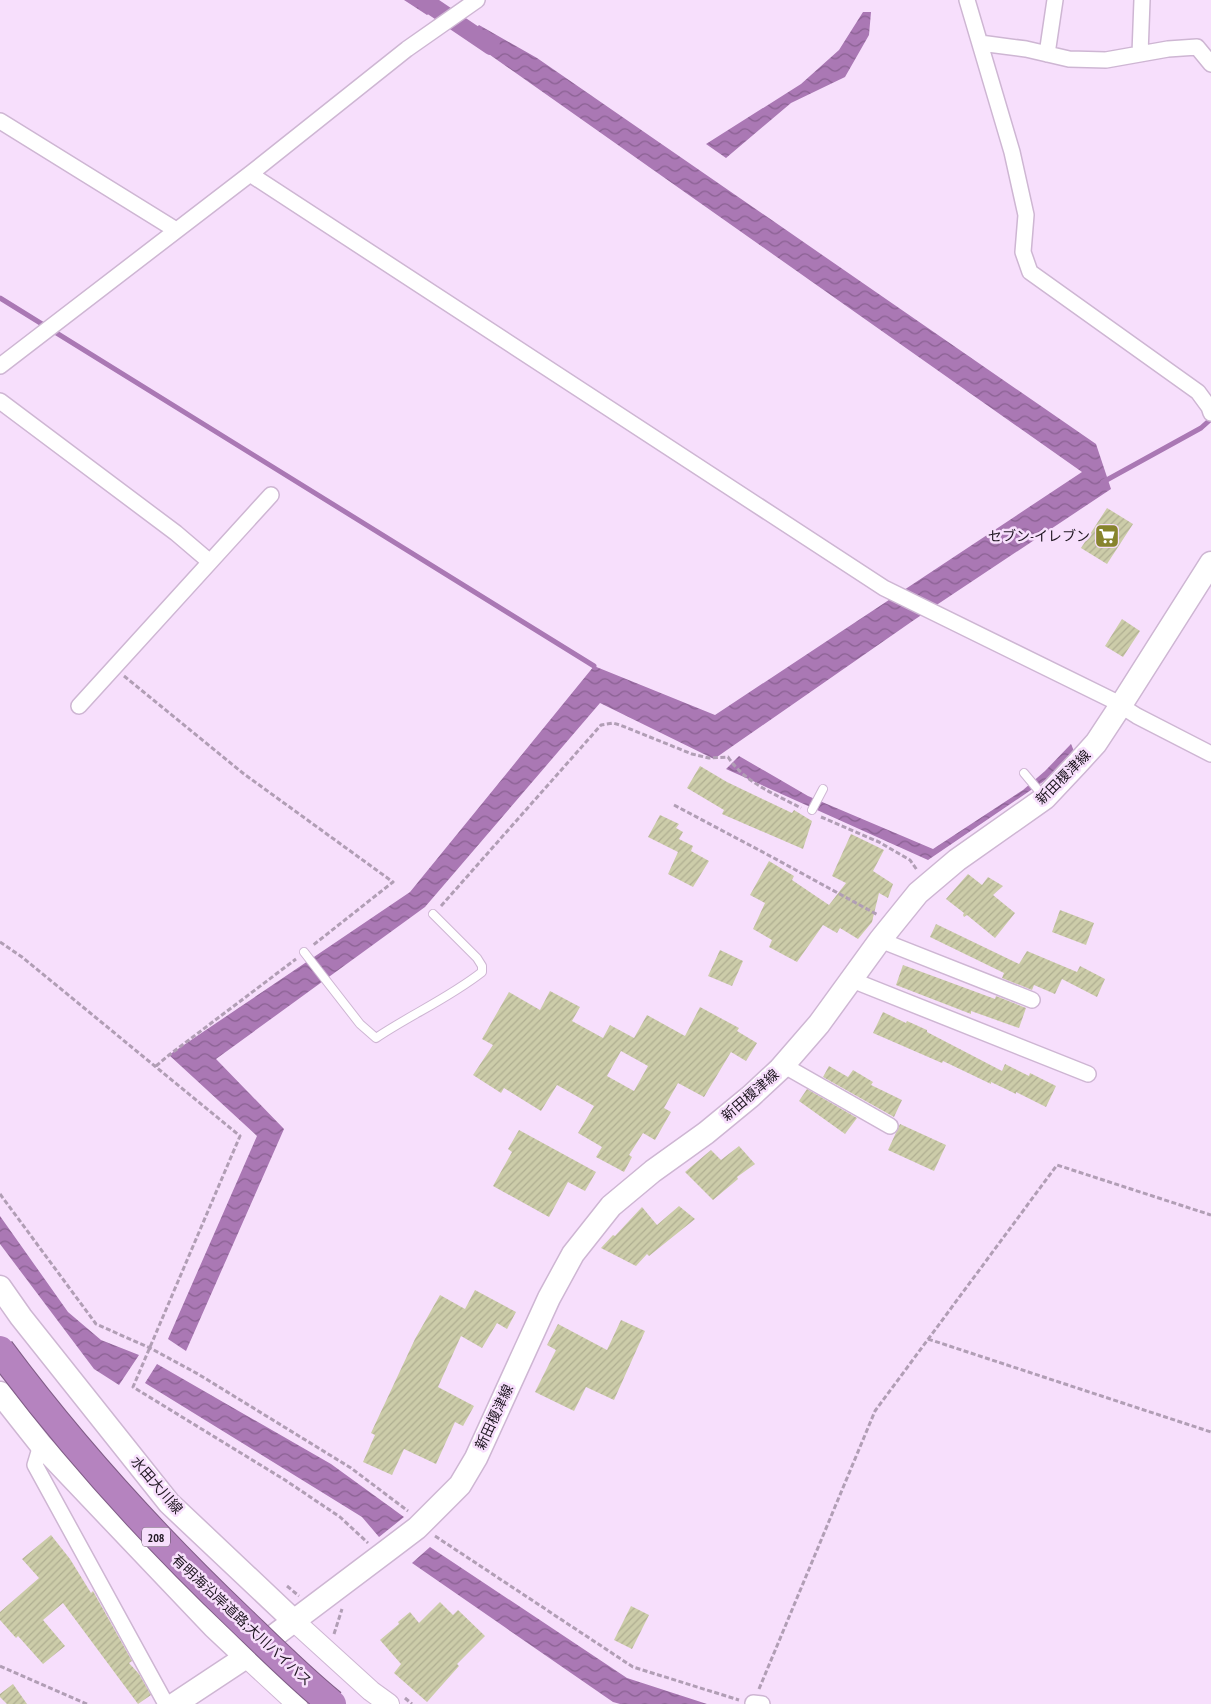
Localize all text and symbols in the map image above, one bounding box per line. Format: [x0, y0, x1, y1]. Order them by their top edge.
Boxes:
supermarket icon: セブン-イレブン [1094, 523, 1120, 549]
place label: セブン-イレブン [988, 527, 1090, 545]
street label: 新田榎津線 [1032, 746, 1094, 808]
street label: 新田榎津線 [718, 1065, 782, 1125]
street label: 新田榎津線 [471, 1381, 517, 1453]
street label: 水田大川線 [127, 1453, 187, 1517]
road number: 208 [142, 1528, 170, 1546]
street label: 有明海沿岸道路;大川バイパス [168, 1550, 316, 1690]

